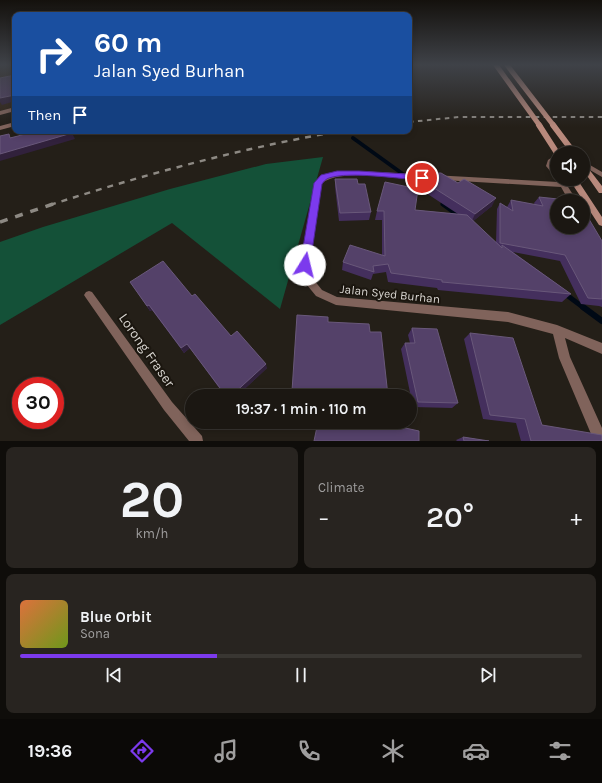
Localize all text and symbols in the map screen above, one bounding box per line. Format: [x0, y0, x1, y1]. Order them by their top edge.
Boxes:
text: 60 m [94, 26, 162, 59]
icon: right [28, 28, 80, 80]
text: Jalan Syed Burhan [94, 60, 245, 82]
icon: arrive [69, 104, 91, 126]
text: Then [28, 106, 61, 124]
map controls [550, 146, 590, 234]
button: sound [550, 146, 590, 186]
pin [405, 161, 439, 195]
icon: arrive [411, 167, 433, 189]
button: search [550, 194, 590, 234]
position arrow [284, 244, 326, 286]
street label: Jalan Syed Burhan [339, 282, 441, 306]
street label: Lorong Fraser [115, 310, 179, 391]
speed limit sign: 30 [12, 377, 64, 429]
text: 19:37 · 1 min · 110 m [236, 400, 366, 418]
text: 20 [120, 469, 184, 530]
text: Climate [318, 480, 364, 495]
text: 20° [426, 499, 474, 535]
text: − [318, 505, 330, 531]
text: + [570, 505, 582, 531]
text: km/h [136, 526, 168, 541]
text: Blue Orbit [80, 608, 152, 626]
text: Sona [80, 626, 110, 641]
icon: previous [103, 664, 125, 686]
icon: pause [290, 664, 312, 686]
icon: next [477, 664, 499, 686]
icon: directions [128, 737, 156, 765]
icon: music [212, 737, 240, 765]
icon: phone [295, 737, 323, 765]
icon: climate [379, 737, 407, 765]
icon: car [462, 737, 490, 765]
icon: filters [546, 737, 574, 765]
text: 19:36 [28, 740, 72, 762]

